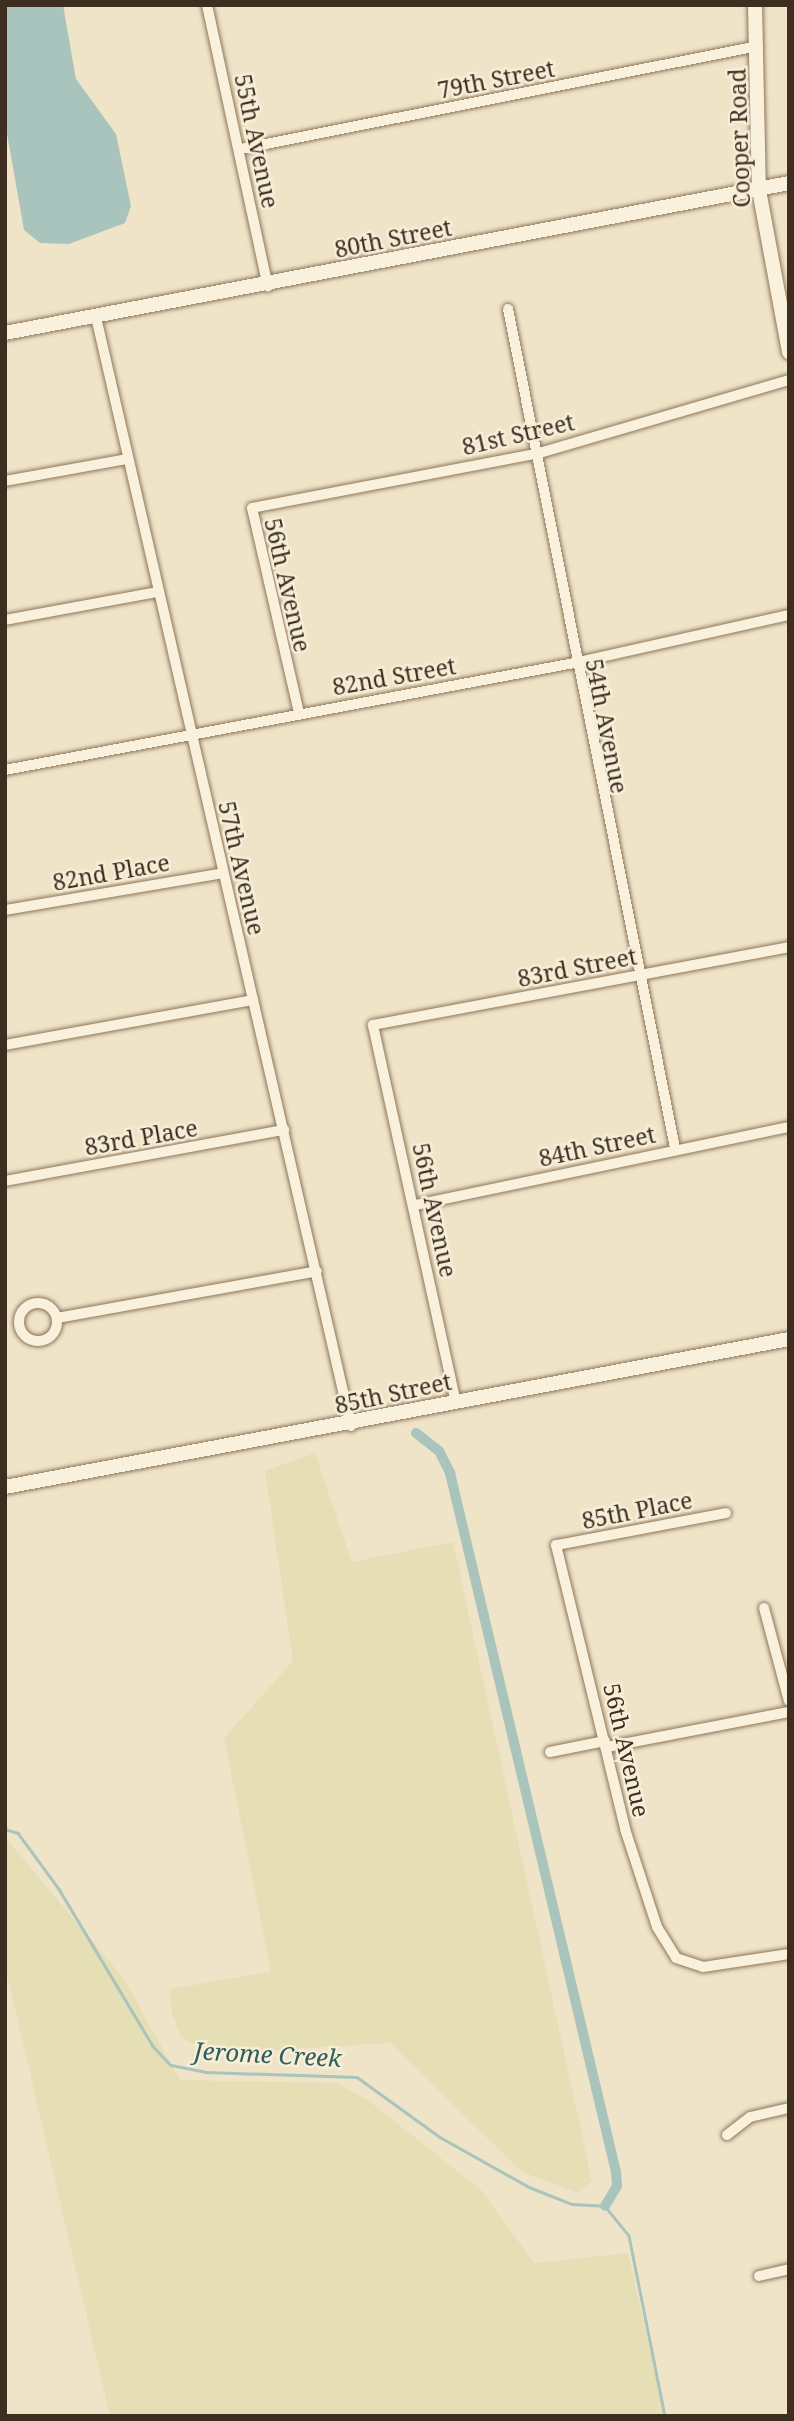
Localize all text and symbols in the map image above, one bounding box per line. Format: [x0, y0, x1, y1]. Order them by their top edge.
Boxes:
street label: 79th Street [435, 54, 557, 104]
street label: Cooper Road [723, 68, 755, 208]
street label: 55th Avenue [229, 71, 285, 211]
street label: 80th Street [332, 213, 454, 263]
street label: 81st Street [459, 408, 577, 460]
street label: 56th Avenue [259, 515, 317, 655]
street label: 82nd Street [330, 652, 458, 700]
street label: 54th Avenue [580, 656, 634, 796]
street label: 57th Avenue [213, 798, 271, 938]
street label: 82nd Place [50, 848, 172, 896]
street label: 83rd Street [515, 942, 639, 992]
street label: 83rd Place [82, 1113, 200, 1161]
street label: 84th Street [536, 1120, 658, 1172]
street label: 56th Avenue [407, 1140, 463, 1280]
street label: 85th Street [332, 1367, 454, 1419]
street label: 85th Place [579, 1486, 695, 1534]
street label: 56th Avenue [598, 1680, 656, 1820]
water label: Jerome Creek [194, 2036, 342, 2072]

